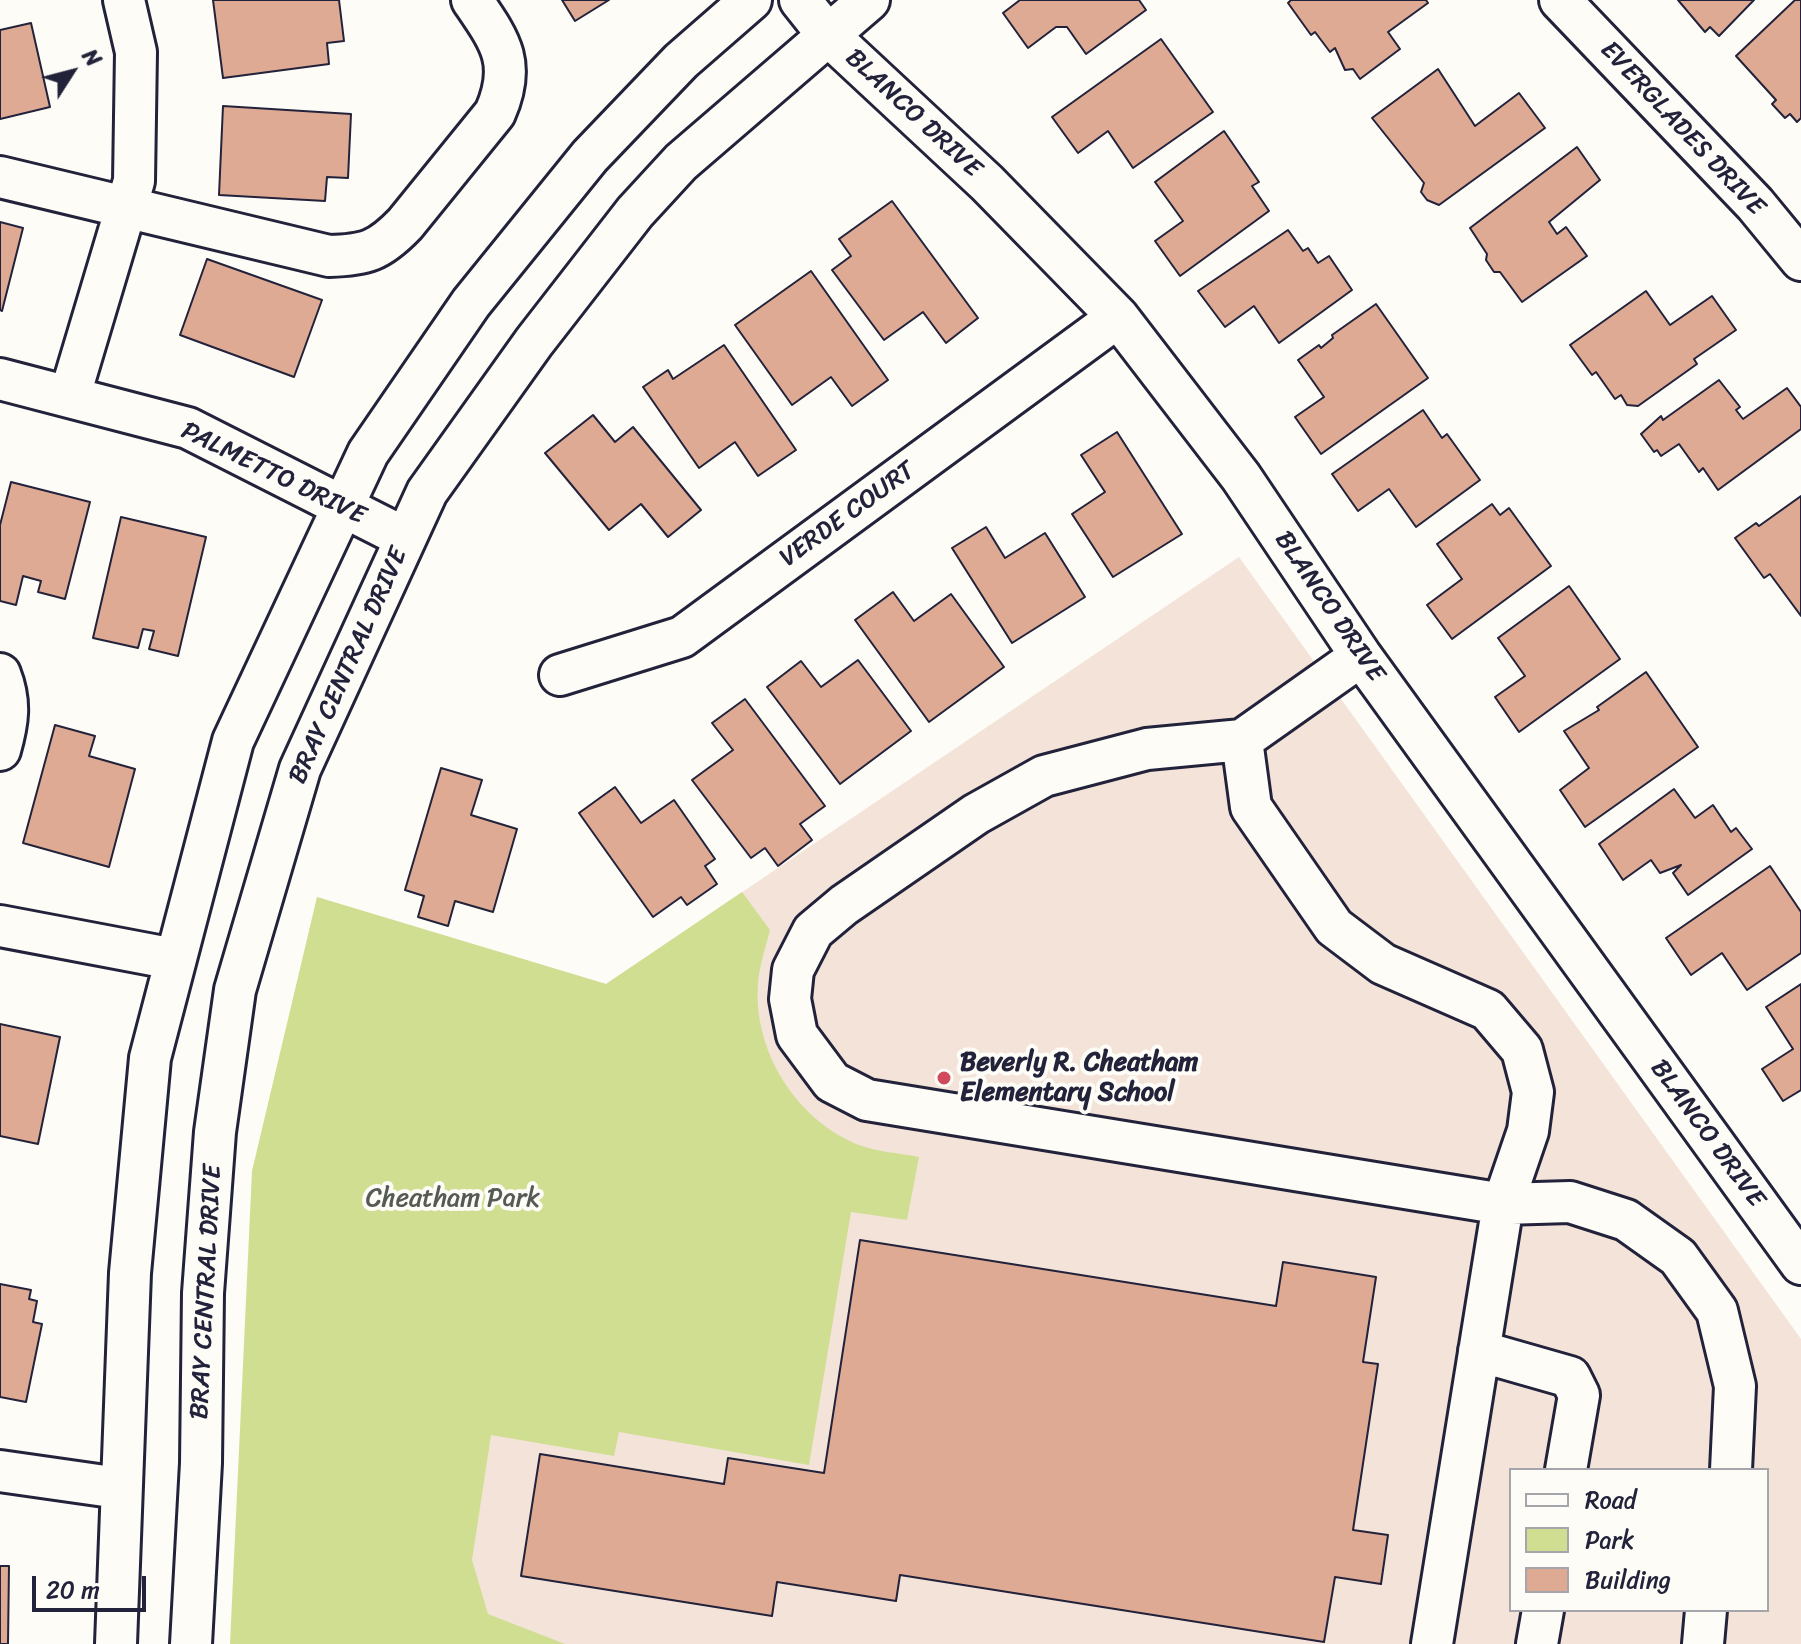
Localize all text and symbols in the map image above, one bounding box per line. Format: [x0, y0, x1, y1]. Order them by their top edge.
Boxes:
north arrow [32, 32, 112, 112]
street label: EVERGLADES DRIVE [1593, 35, 1771, 223]
text: N [72, 40, 112, 75]
street label: BLANCO DRIVE [838, 43, 988, 185]
street label: PALMETTO DRIVE [176, 416, 370, 532]
street label: VERDE COURT [774, 456, 922, 574]
street label: BLANCO DRIVE [1267, 526, 1391, 688]
street label: BRAY CENTRAL DRIVE [283, 543, 415, 789]
place label: Beverly R. Cheatham Elementary School [960, 1047, 1198, 1108]
street label: BLANCO DRIVE [1643, 1054, 1771, 1214]
marker: Beverly R. Cheatham Elementary School [935, 1069, 953, 1087]
street label: BRAY CENTRAL DRIVE [185, 1164, 229, 1420]
park label: Cheatham Park [366, 1183, 540, 1215]
legend [1509, 1468, 1769, 1612]
text: Road [1585, 1479, 1636, 1521]
text: Park [1585, 1519, 1634, 1561]
text: Building [1585, 1559, 1671, 1601]
scale bar [36, 1560, 150, 1610]
text: 20 m [46, 1569, 100, 1611]

